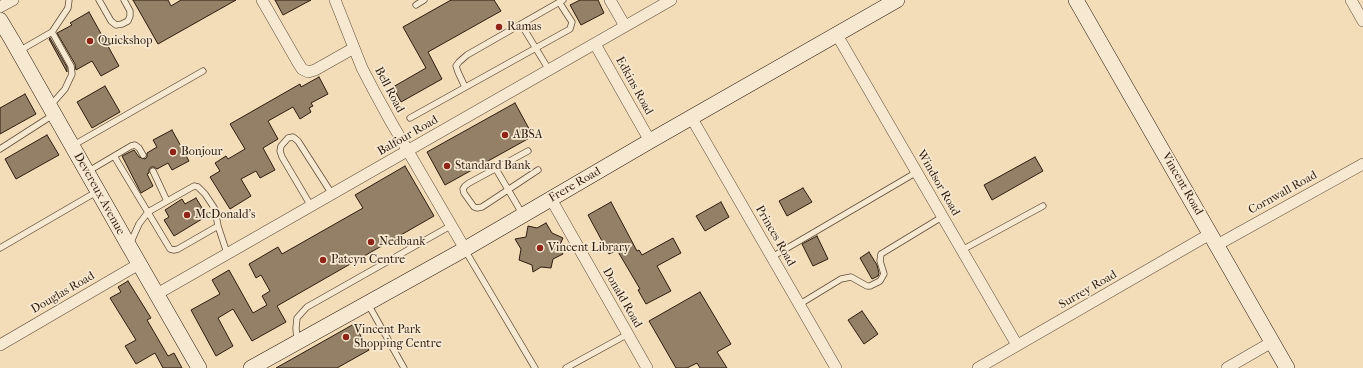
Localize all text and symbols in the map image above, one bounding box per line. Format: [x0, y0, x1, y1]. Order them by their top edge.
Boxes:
place label: Ramas [507, 20, 541, 34]
marker: Ramas [494, 22, 504, 32]
place label: Quickshop [98, 34, 153, 48]
marker: Quickshop [85, 36, 95, 46]
street label: Edkins Road [612, 54, 656, 118]
street label: Bell Road [371, 65, 407, 115]
street label: Balfour Road [375, 113, 441, 159]
place label: ABSA [513, 128, 543, 142]
marker: ABSA [500, 130, 510, 140]
place label: Bonjour [181, 145, 223, 159]
marker: Bonjour [168, 147, 178, 157]
street label: Windsor Road [913, 148, 963, 218]
street label: Devereux Avenue [70, 150, 128, 238]
street label: Vincent Road [1158, 150, 1206, 218]
place label: Standard Bank [455, 159, 531, 173]
marker: Standard Bank [442, 161, 452, 171]
street label: Frere Road [546, 164, 604, 206]
street label: Cornwall Road [1246, 168, 1320, 218]
street label: Princes Road [752, 203, 798, 269]
place label: McDonald's [195, 208, 255, 222]
marker: McDonald's [182, 210, 192, 220]
place label: Nedbank [379, 235, 425, 249]
marker: Nedbank [366, 237, 376, 247]
place label: Vincent Library [548, 241, 630, 255]
marker: Vincent Library [535, 243, 545, 253]
place label: Patcyn Centre [331, 253, 405, 267]
marker: Patcyn Centre [318, 255, 328, 265]
street label: Donald Road [599, 266, 645, 330]
street label: Surrey Road [1056, 268, 1120, 312]
street label: Douglas Road [29, 269, 97, 317]
place label: Vincent Park Shopping Centre [354, 323, 442, 351]
marker: Vincent Park Shopping Centre [341, 332, 351, 342]

